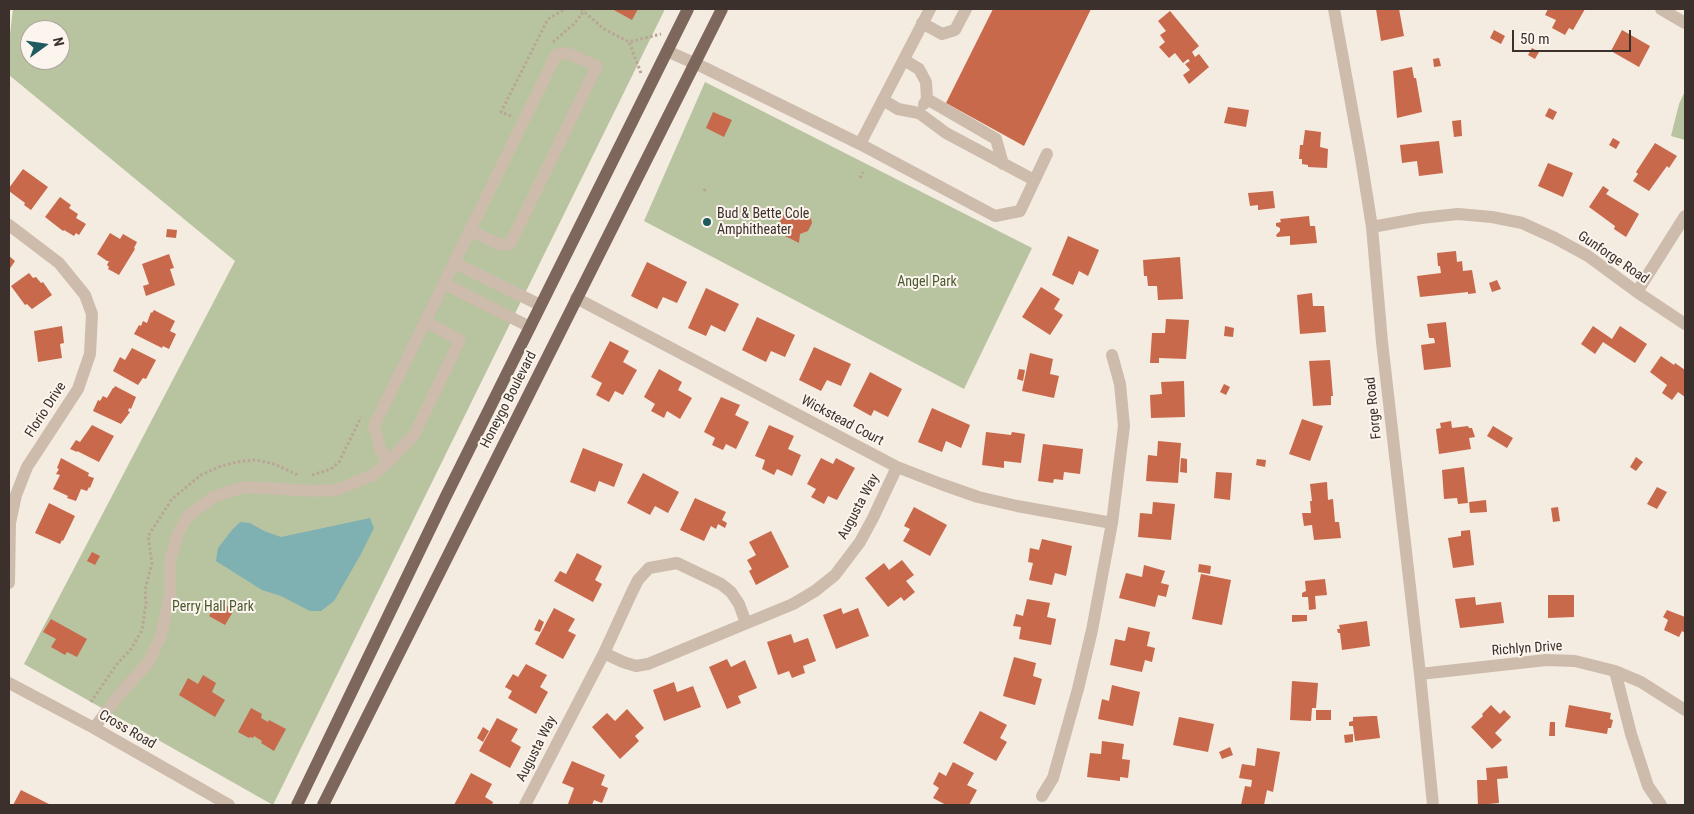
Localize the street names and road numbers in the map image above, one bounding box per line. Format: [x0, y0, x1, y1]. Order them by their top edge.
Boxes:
street label: Gunforge Road [1574, 228, 1652, 288]
street label: Honeygo Boulevard [477, 349, 541, 451]
street label: Forge Road [1362, 376, 1386, 440]
street label: Florio Drive [22, 379, 70, 441]
street label: Wickstead Court [798, 392, 886, 450]
street label: Augusta Way [835, 471, 883, 543]
street label: Richlyn Drive [1491, 638, 1563, 660]
street label: Cross Road [95, 707, 159, 753]
street label: Augusta Way [513, 713, 561, 785]

